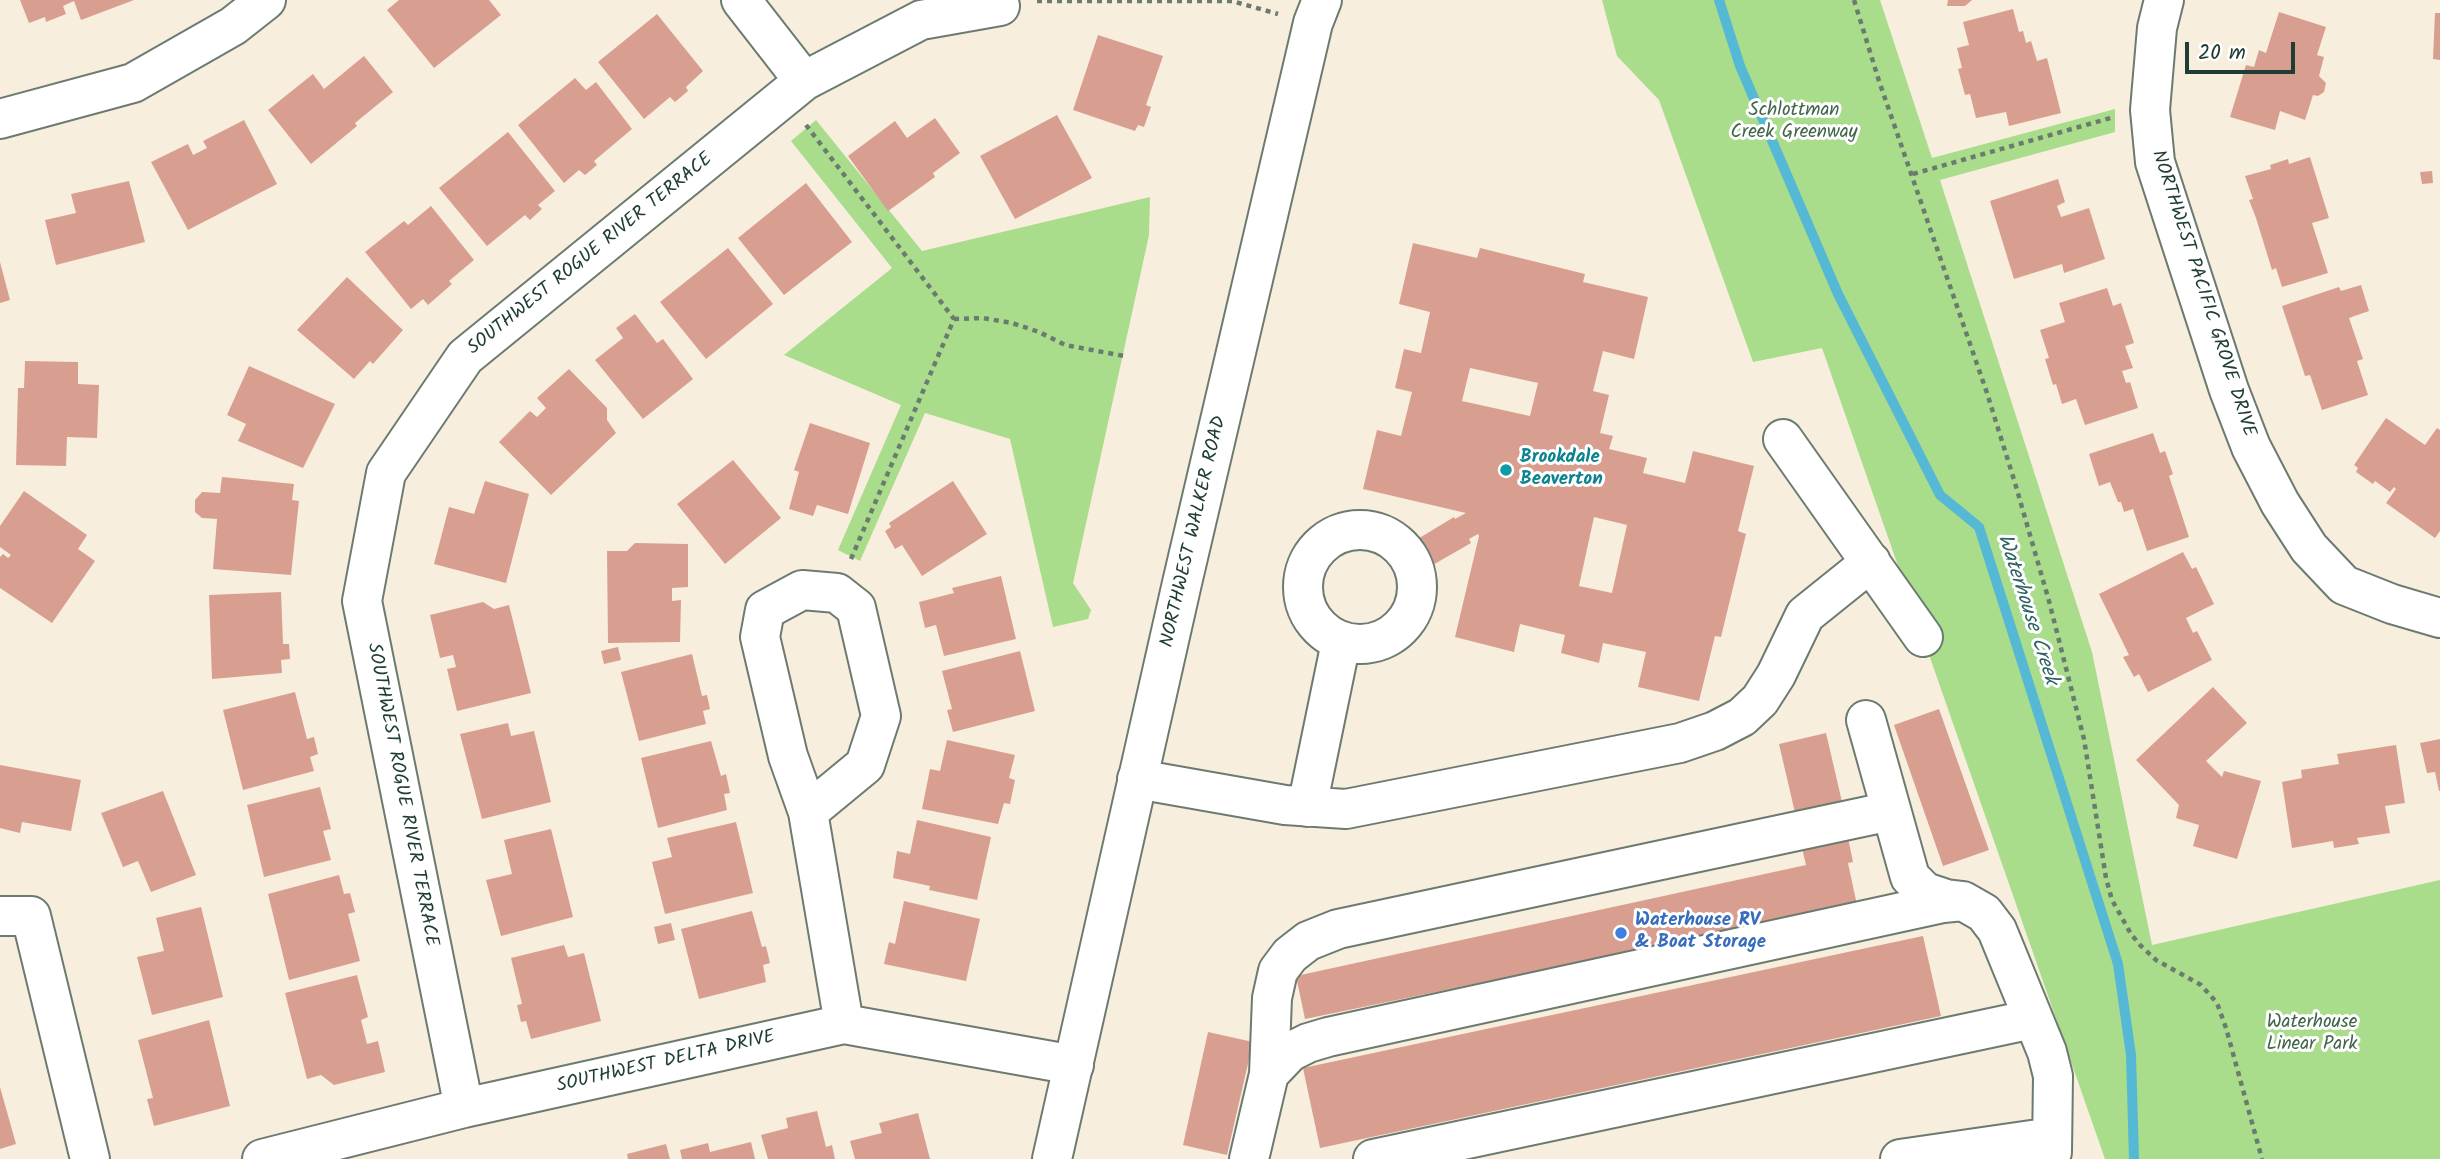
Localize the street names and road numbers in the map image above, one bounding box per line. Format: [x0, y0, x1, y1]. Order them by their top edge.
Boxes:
street label: NORTHWEST PACIFIC GROVE DRIVE [2145, 148, 2259, 440]
street label: SOUTHWEST ROGUE RIVER TERRACE [464, 149, 718, 361]
street label: NORTHWEST WALKER ROAD [1157, 414, 1233, 650]
street label: SOUTHWEST ROGUE RIVER TERRACE [360, 641, 442, 949]
street label: SOUTHWEST DELTA DRIVE [555, 1027, 777, 1099]

